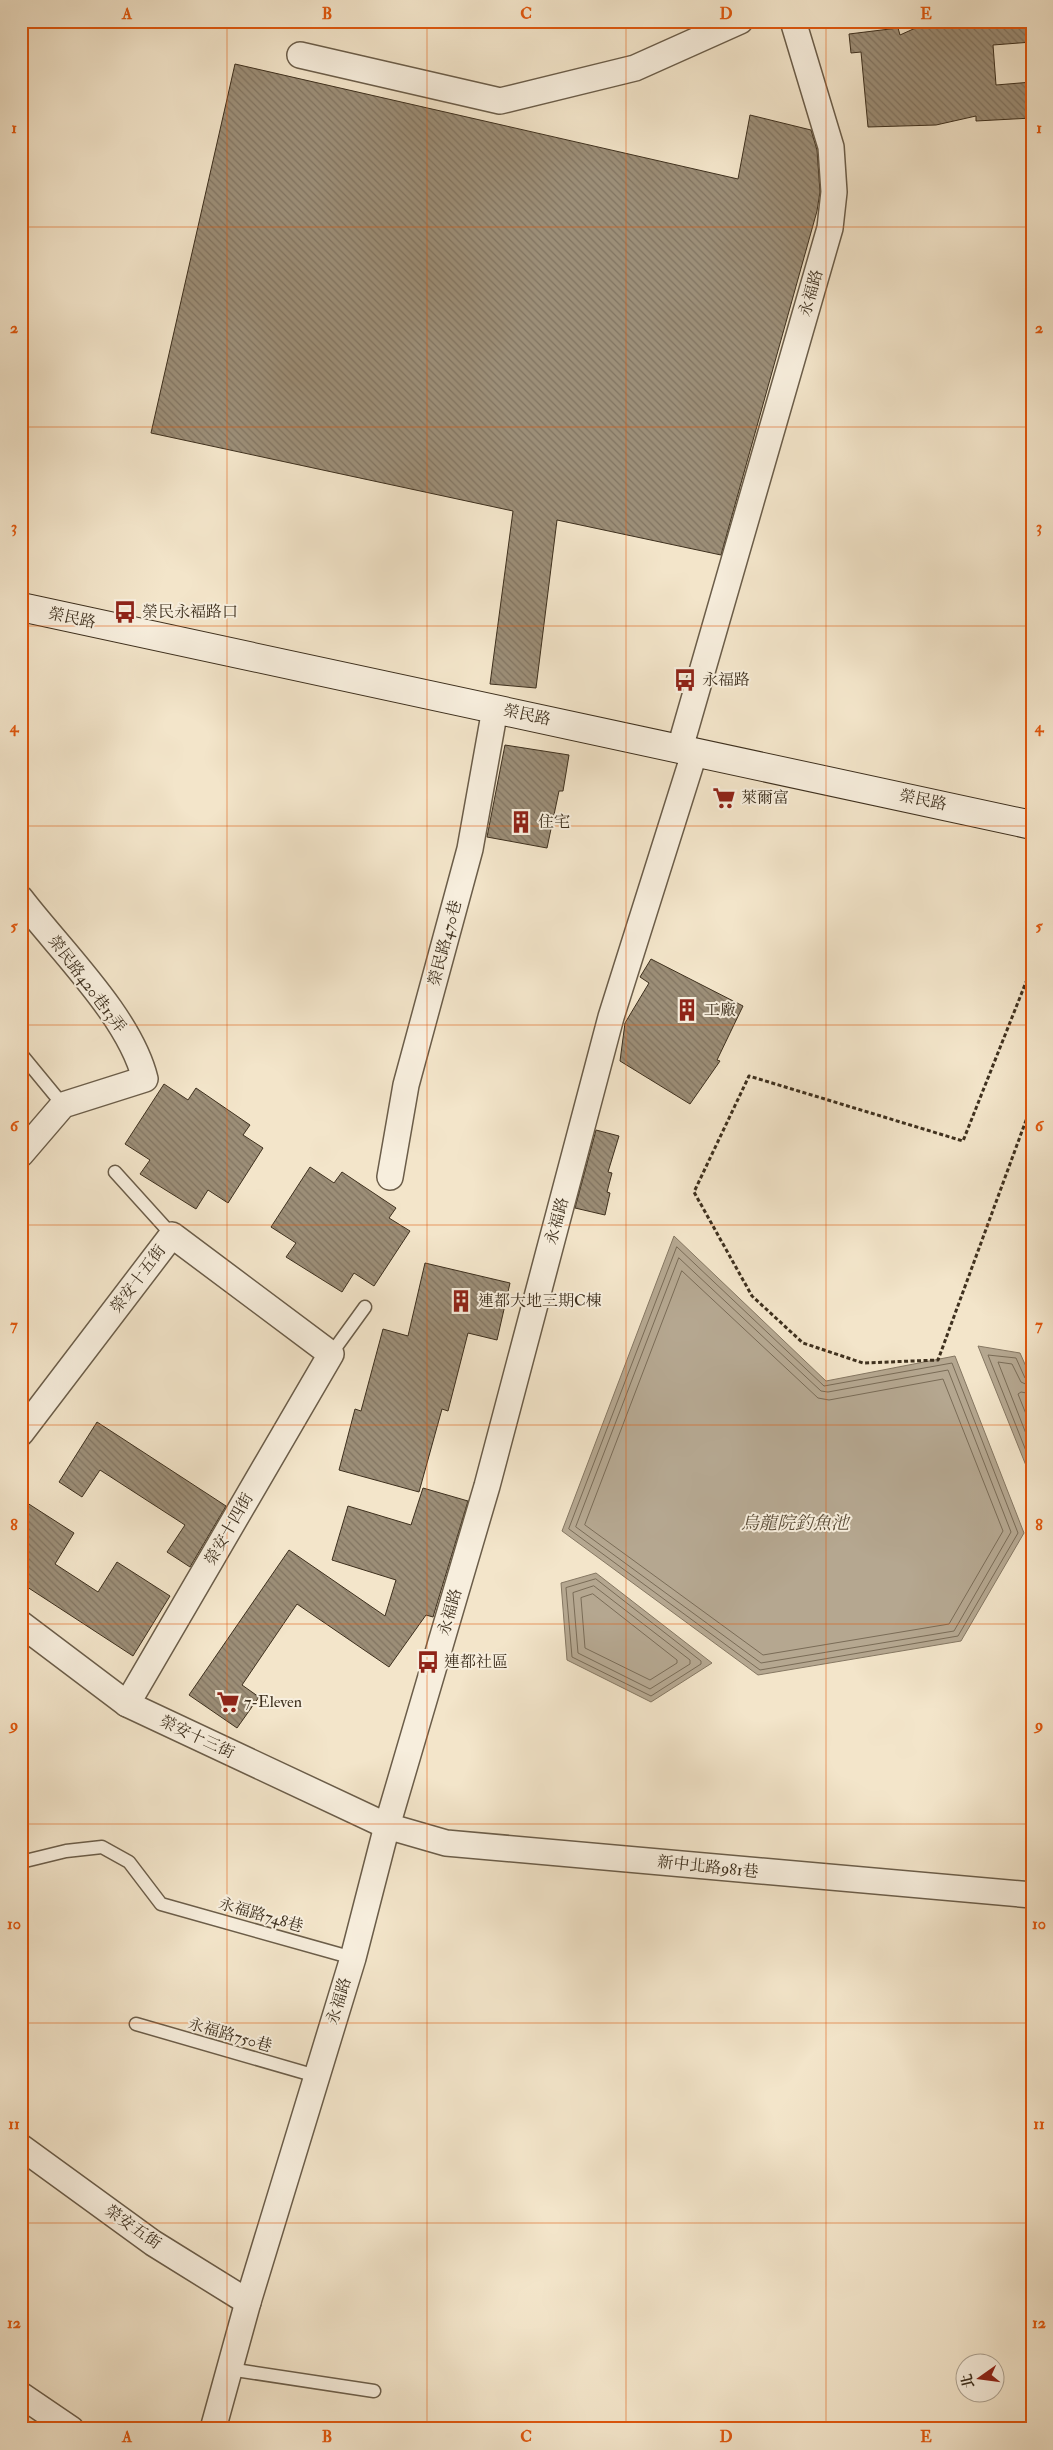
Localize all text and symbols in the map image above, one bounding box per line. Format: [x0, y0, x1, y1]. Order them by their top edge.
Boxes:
text: A [121, 4, 133, 24]
text: B [322, 4, 332, 24]
text: C [520, 4, 532, 24]
text: D [719, 4, 733, 24]
text: E [920, 4, 932, 24]
text: 1 [11, 118, 17, 138]
text: 1 [1036, 118, 1042, 138]
street label: 永福路 [795, 267, 827, 319]
text: 2 [10, 318, 18, 338]
text: 2 [1035, 318, 1043, 338]
text: 3 [11, 517, 17, 537]
text: 3 [1036, 517, 1042, 537]
bus stop icon: 榮民永褔路口 [112, 599, 138, 625]
place label: 榮民永褔路口 [142, 602, 238, 622]
street label: 榮民路 [46, 603, 98, 633]
bus stop icon: 永福路 [672, 667, 698, 693]
place label: 永福路 [702, 670, 750, 690]
street label: 榮民路 [501, 700, 553, 730]
text: 4 [9, 717, 20, 737]
text: 4 [1034, 717, 1045, 737]
supermarket icon: 萊爾富 [711, 785, 737, 811]
street label: 榮民路 [897, 785, 949, 815]
place label: 萊爾富 [741, 788, 789, 808]
building icon: 住宅 [508, 809, 534, 835]
place label: 住宅 [538, 812, 570, 832]
street label: 榮民路470巷 [424, 898, 466, 988]
text: 5 [10, 916, 18, 936]
text: 5 [1035, 916, 1043, 936]
street label: 榮民路420巷13弄 [44, 931, 130, 1037]
building icon: 工廠 [674, 997, 700, 1023]
place label: 工廠 [704, 1000, 736, 1020]
text: 6 [10, 1116, 20, 1136]
text: 6 [1035, 1116, 1045, 1136]
street label: 永福路 [541, 1195, 573, 1247]
street label: 榮安十五街 [106, 1241, 170, 1317]
building icon: 連都大地三期C棟 [448, 1288, 474, 1314]
place label: 連都大地三期C棟 [478, 1291, 602, 1311]
text: 7 [10, 1315, 18, 1335]
text: 7 [1035, 1315, 1043, 1335]
street label: 榮安十四街 [200, 1489, 258, 1569]
water label: 烏龍院釣魚池 [741, 1512, 851, 1535]
text: 8 [10, 1515, 18, 1535]
text: 8 [1035, 1515, 1043, 1535]
street label: 永福路 [434, 1586, 466, 1638]
bus stop icon: 連都社區 [415, 1649, 441, 1675]
place label: 連都社區 [444, 1652, 508, 1672]
supermarket icon: 7-Eleven [215, 1689, 241, 1715]
place label: 7-Eleven [244, 1692, 302, 1712]
street label: 榮安十三街 [157, 1711, 237, 1763]
text: 9 [8, 1715, 18, 1735]
text: 9 [1033, 1715, 1043, 1735]
street label: 新中北路981巷 [657, 1852, 759, 1882]
street label: 永福路748巷 [216, 1893, 306, 1937]
text: 10 [7, 1914, 21, 1934]
text: 10 [1032, 1914, 1046, 1934]
street label: 永福路 [322, 1975, 356, 2027]
street label: 永福路750巷 [186, 2013, 274, 2057]
text: 11 [8, 2114, 20, 2134]
text: 11 [1033, 2114, 1045, 2134]
street label: 榮安五街 [101, 2200, 165, 2254]
text: 12 [7, 2313, 21, 2333]
text: 12 [1032, 2313, 1046, 2333]
north arrow [956, 2352, 1006, 2402]
text: 北 [958, 2372, 978, 2390]
text: A [121, 2427, 133, 2447]
text: B [322, 2427, 332, 2447]
text: C [520, 2427, 532, 2447]
text: D [719, 2427, 733, 2447]
text: E [920, 2427, 932, 2447]

